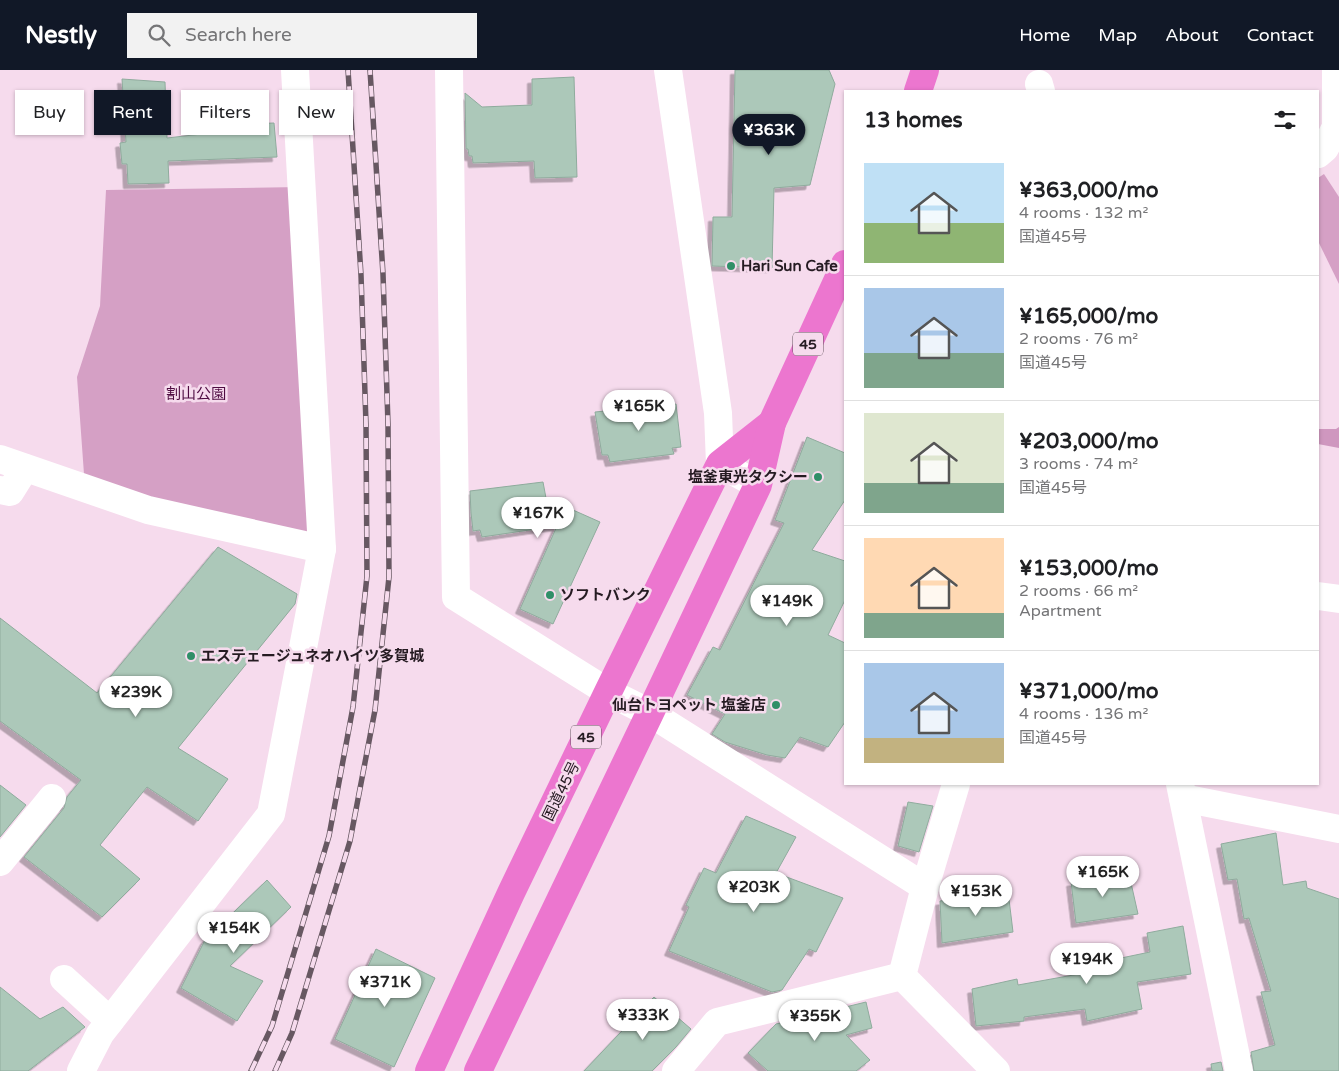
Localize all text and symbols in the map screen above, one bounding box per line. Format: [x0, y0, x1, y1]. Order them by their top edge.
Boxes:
search box [127, 13, 477, 58]
text: Nestly [25, 21, 97, 50]
icon: search [145, 21, 173, 49]
text: Search here [185, 24, 292, 46]
text: Home [1019, 24, 1070, 46]
text: Map [1098, 24, 1137, 46]
text: About [1165, 24, 1219, 46]
text: Contact [1247, 24, 1314, 46]
chip: Buy [15, 90, 84, 135]
chip: Rent [94, 90, 171, 135]
chip: Filters [181, 90, 269, 135]
chip: New [279, 90, 353, 135]
icon: filters [1271, 106, 1299, 134]
text: 13 homes [864, 108, 963, 133]
pin: ¥363K [734, 114, 804, 156]
text: ¥363K [743, 120, 795, 140]
text: ¥363,000/mo [1019, 178, 1158, 203]
icon: home [904, 183, 964, 243]
text: 4 rooms · 132 m² [1019, 203, 1148, 223]
text: 国道45号 [1019, 227, 1087, 247]
place label: Hari Sun Cafe [741, 257, 838, 275]
marker: Hari Sun Cafe [725, 260, 737, 272]
text: ¥165,000/mo [1019, 304, 1158, 329]
icon: home [904, 308, 964, 368]
text: 2 rooms · 76 m² [1019, 329, 1138, 349]
road number: 45 [793, 332, 823, 356]
text: 国道45号 [1019, 353, 1087, 373]
park label: 割山公園 [166, 385, 226, 403]
pin: ¥165K [604, 390, 674, 432]
text: ¥165K [613, 396, 665, 416]
text: ¥203,000/mo [1019, 429, 1158, 454]
icon: home [904, 433, 964, 493]
text: 3 rooms · 74 m² [1019, 454, 1138, 474]
place label: 塩釜東光タクシー [688, 468, 808, 486]
marker: 塩釜東光タクシー [812, 471, 824, 483]
text: 国道45号 [1019, 478, 1087, 498]
pin: ¥167K [503, 496, 573, 539]
text: ¥167K [512, 503, 564, 523]
text: ¥153,000/mo [1019, 556, 1158, 581]
icon: home [904, 558, 964, 618]
text: 2 rooms · 66 m² [1019, 581, 1138, 601]
pin: ¥149K [752, 584, 822, 627]
place label: ソフトバンク [560, 586, 651, 604]
marker: ソフトバンク [544, 589, 556, 601]
text: ¥149K [761, 591, 813, 611]
text: Apartment [1019, 601, 1102, 621]
place label: エステェージュネオハイツ多賀城 [201, 647, 424, 665]
marker: エステェージュネオハイツ多賀城 [185, 650, 197, 662]
pin: ¥239K [101, 676, 171, 718]
text: ¥371,000/mo [1019, 679, 1158, 704]
text: ¥239K [110, 682, 162, 702]
icon: home [904, 683, 964, 743]
place label: 仙台トヨペット 塩釜店 [612, 696, 766, 714]
marker: 仙台トヨペット 塩釜店 [770, 699, 782, 711]
text: 4 rooms · 136 m² [1019, 704, 1148, 724]
road number: 45 [571, 726, 601, 749]
text: 国道45号 [1019, 728, 1087, 748]
street label: 国道45号 [539, 758, 583, 824]
pin: ¥165K [1068, 856, 1138, 898]
text: ¥165K [1077, 862, 1129, 882]
pin: ¥203K [719, 870, 789, 913]
pin: ¥153K [941, 874, 1011, 917]
text: ¥203K [728, 877, 780, 897]
text: ¥153K [950, 881, 1002, 901]
pin: ¥154K [199, 912, 269, 954]
text: ¥154K [208, 918, 260, 938]
pin: ¥194K [1052, 942, 1122, 985]
text: ¥194K [1061, 949, 1113, 969]
pin: ¥371K [350, 966, 420, 1008]
text: ¥371K [359, 972, 411, 992]
pin: ¥333K [608, 998, 678, 1041]
pin: ¥355K [780, 1000, 850, 1042]
text: ¥333K [617, 1005, 669, 1025]
text: ¥355K [789, 1006, 841, 1026]

